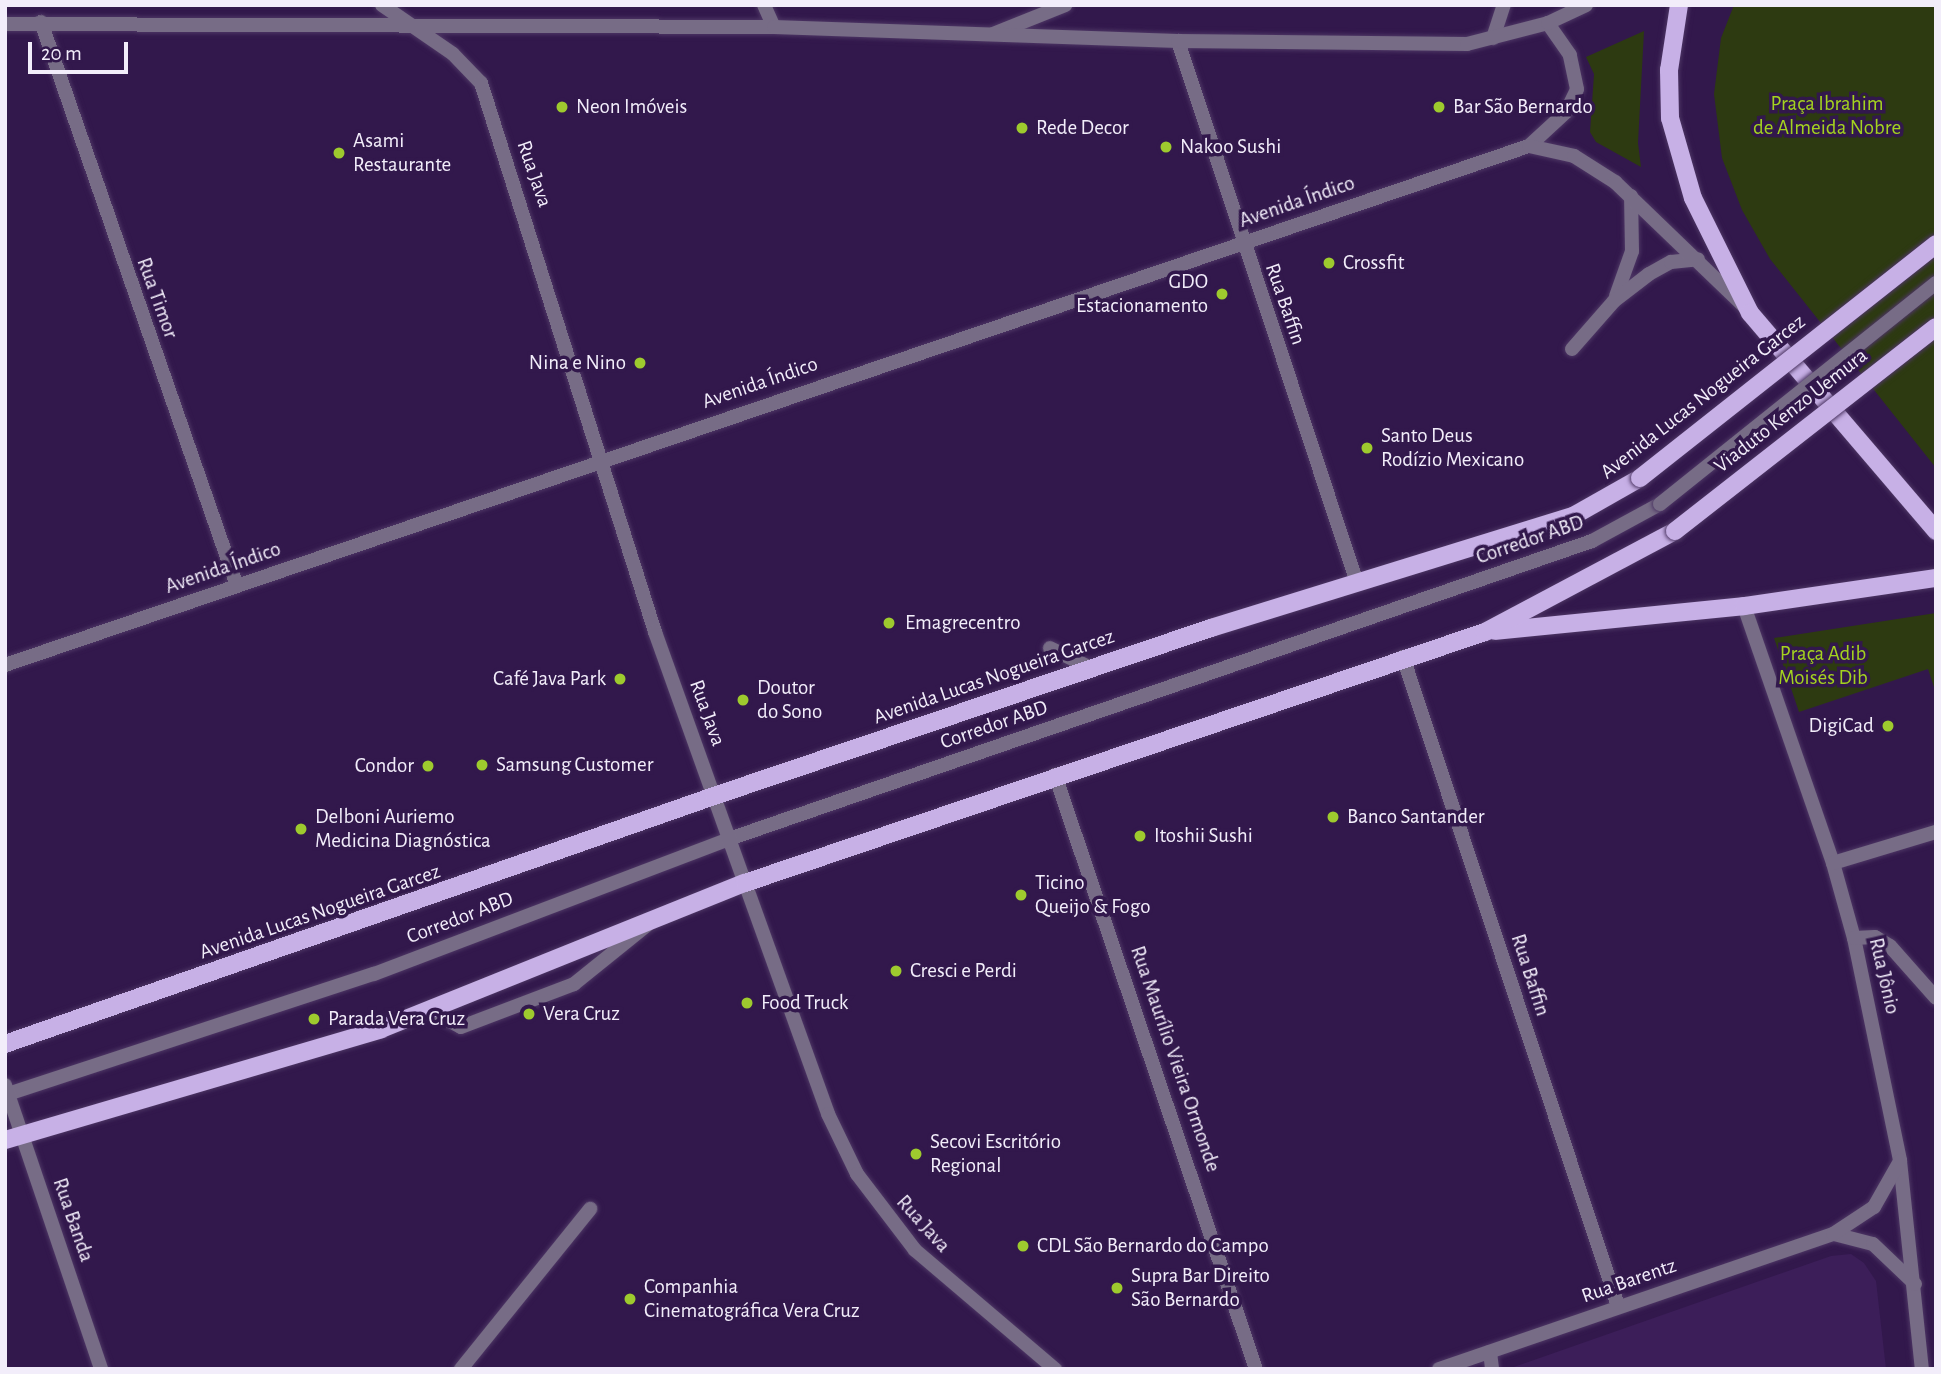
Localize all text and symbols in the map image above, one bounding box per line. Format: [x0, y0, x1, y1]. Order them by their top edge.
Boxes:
scale bar [32, 28, 131, 72]
text: 20 m [41, 43, 82, 64]
park label: Praça Ibrahim de Almeida Nobre [1753, 91, 1901, 141]
place label: Neon Imóveis [576, 94, 687, 120]
place label: Bar São Bernardo [1453, 94, 1593, 120]
marker: Neon Imóveis [554, 99, 570, 115]
marker: Bar São Bernardo [1431, 99, 1447, 115]
place label: Rede Decor [1036, 115, 1129, 141]
marker: Rede Decor [1014, 120, 1030, 136]
place label: Asami Restaurante [353, 128, 451, 178]
place label: Nakoo Sushi [1180, 134, 1281, 160]
street label: Rua Java [511, 137, 557, 211]
marker: Nakoo Sushi [1158, 139, 1174, 155]
marker: Asami Restaurante [331, 145, 347, 161]
street label: Avenida Índico [1236, 170, 1358, 234]
place label: Crossfit [1343, 250, 1404, 276]
street label: Rua Timor [131, 254, 183, 342]
marker: Crossfit [1321, 255, 1337, 271]
street label: Rua Baffin [1259, 260, 1311, 348]
place label: GDO Estacionamento [1076, 269, 1208, 319]
marker: GDO Estacionamento [1214, 286, 1230, 302]
street label: Avenida Lucas Nogueira Garcez [1596, 309, 1810, 485]
street label: Viaduto Kenzo Uemura [1709, 343, 1873, 479]
place label: Nina e Nino [529, 350, 626, 376]
street label: Avenida Índico [699, 351, 821, 415]
marker: Nina e Nino [632, 355, 648, 371]
place label: Santo Deus Rodízio Mexicano [1381, 423, 1524, 473]
marker: Santo Deus Rodízio Mexicano [1359, 440, 1375, 456]
street label: Corredor ABD [1473, 510, 1587, 570]
street label: Avenida Índico [162, 536, 284, 600]
place label: Emagrecentro [905, 610, 1020, 636]
marker: Emagrecentro [879, 613, 899, 633]
street label: Avenida Lucas Nogueira Garcez [870, 624, 1118, 730]
park label: Praça Adib Moisés Dib [1778, 641, 1868, 691]
place label: Café Java Park [493, 666, 606, 692]
marker: Café Java Park [612, 671, 628, 687]
place label: Doutor do Sono [757, 675, 822, 725]
street label: Rua Java [683, 676, 731, 750]
marker: Doutor do Sono [735, 692, 751, 708]
street label: Corredor ABD [937, 695, 1051, 755]
place label: DigiCad [1809, 713, 1874, 739]
marker: DigiCad [1880, 718, 1896, 734]
place label: Samsung Customer [496, 752, 653, 778]
place label: Condor [355, 753, 414, 779]
marker: Samsung Customer [474, 757, 490, 773]
marker: Condor [420, 758, 436, 774]
place label: Delboni Auriemo Medicina Diagnóstica [315, 804, 491, 854]
place label: Banco Santander [1347, 804, 1485, 830]
marker: Banco Santander [1325, 809, 1341, 825]
marker: Delboni Auriemo Medicina Diagnóstica [293, 821, 309, 837]
place label: Itoshii Sushi [1154, 823, 1253, 849]
marker: Itoshii Sushi [1132, 828, 1148, 844]
street label: Avenida Lucas Nogueira Garcez [196, 859, 444, 965]
place label: Ticino Queijo & Fogo [1035, 870, 1150, 920]
street label: Corredor ABD [403, 886, 517, 950]
marker: Ticino Queijo & Fogo [1013, 887, 1029, 903]
street label: Rua Baffin [1505, 931, 1555, 1019]
street label: Rua Jônio [1863, 935, 1905, 1017]
street label: Rua Maurílio Vieira Ormonde [1124, 943, 1226, 1175]
place label: Cresci e Perdi [910, 958, 1017, 984]
marker: Cresci e Perdi [888, 963, 904, 979]
place label: Food Truck [761, 990, 848, 1016]
marker: Food Truck [739, 995, 755, 1011]
place label: Vera Cruz [543, 1001, 620, 1027]
place label: Parada Vera Cruz [328, 1006, 465, 1032]
marker: Vera Cruz [521, 1006, 537, 1022]
marker: Parada Vera Cruz [306, 1011, 322, 1027]
place label: Secovi Escritório Regional [930, 1129, 1061, 1179]
marker: Secovi Escritório Regional [908, 1146, 924, 1162]
street label: Rua Banda [47, 1175, 99, 1265]
street label: Rua Java [891, 1190, 955, 1258]
place label: CDL São Bernardo do Campo [1037, 1233, 1269, 1259]
marker: CDL São Bernardo do Campo [1015, 1238, 1031, 1254]
street label: Rua Barentz [1578, 1253, 1680, 1309]
place label: Supra Bar Direito São Bernardo [1131, 1263, 1270, 1313]
place label: Companhia Cinematográfica Vera Cruz [644, 1274, 860, 1324]
marker: Supra Bar Direito São Bernardo [1109, 1280, 1125, 1296]
marker: Companhia Cinematográfica Vera Cruz [622, 1291, 638, 1307]

